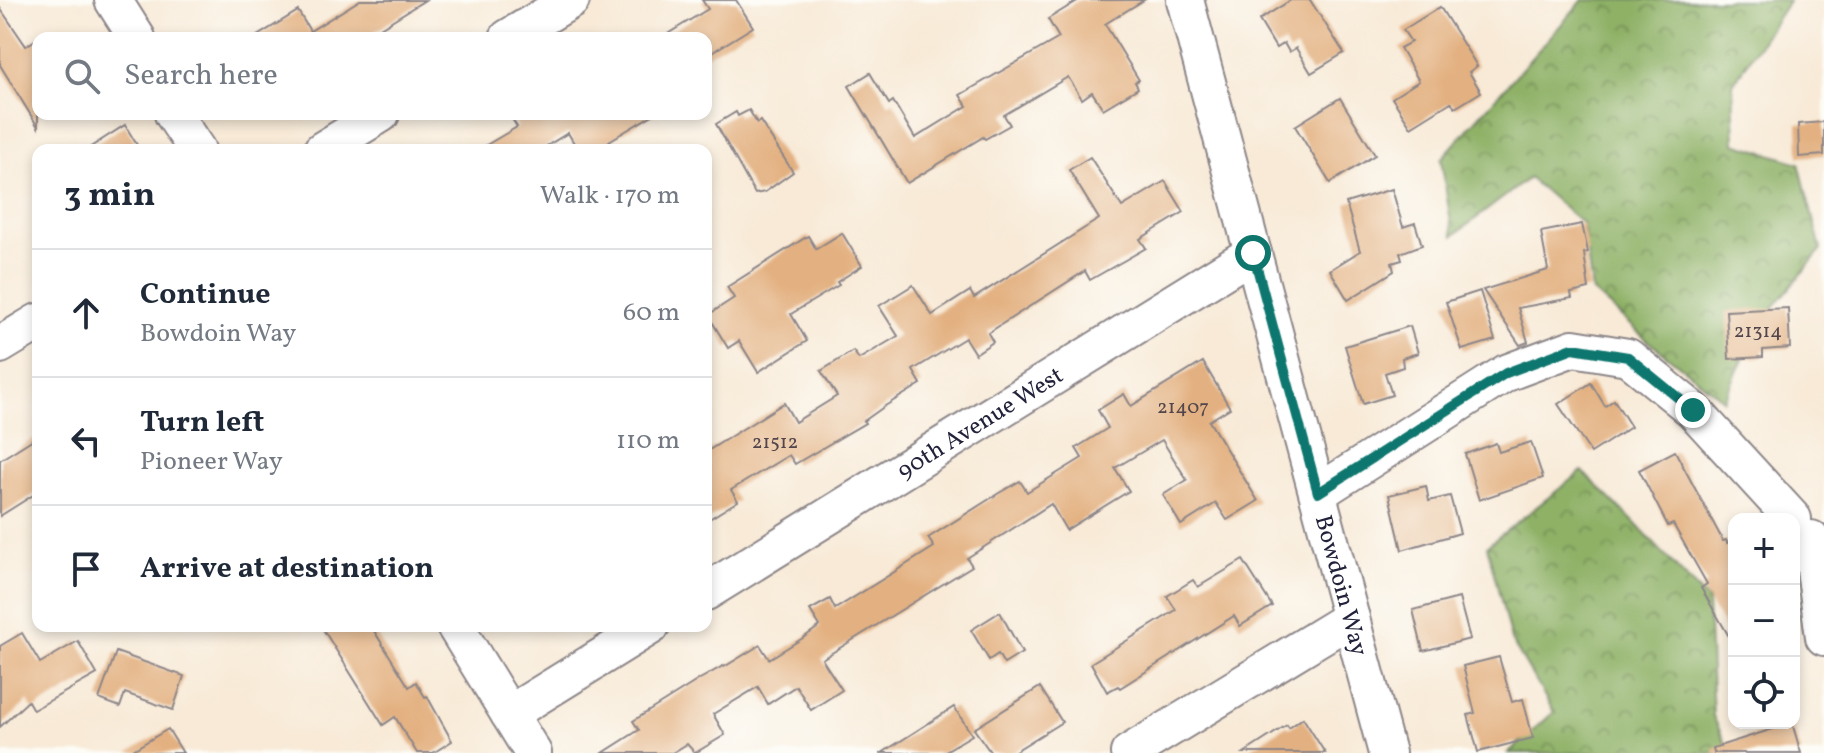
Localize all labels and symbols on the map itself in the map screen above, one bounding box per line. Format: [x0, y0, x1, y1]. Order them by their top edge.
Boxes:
route start [1235, 235, 1271, 271]
house number: 21314 [1734, 318, 1782, 346]
street label: 90th Avenue West [891, 360, 1070, 489]
route end [1675, 392, 1711, 428]
house number: 21407 [1157, 394, 1209, 422]
house number: 21512 [752, 429, 798, 457]
street label: Bowdoin Way [1305, 512, 1375, 660]

